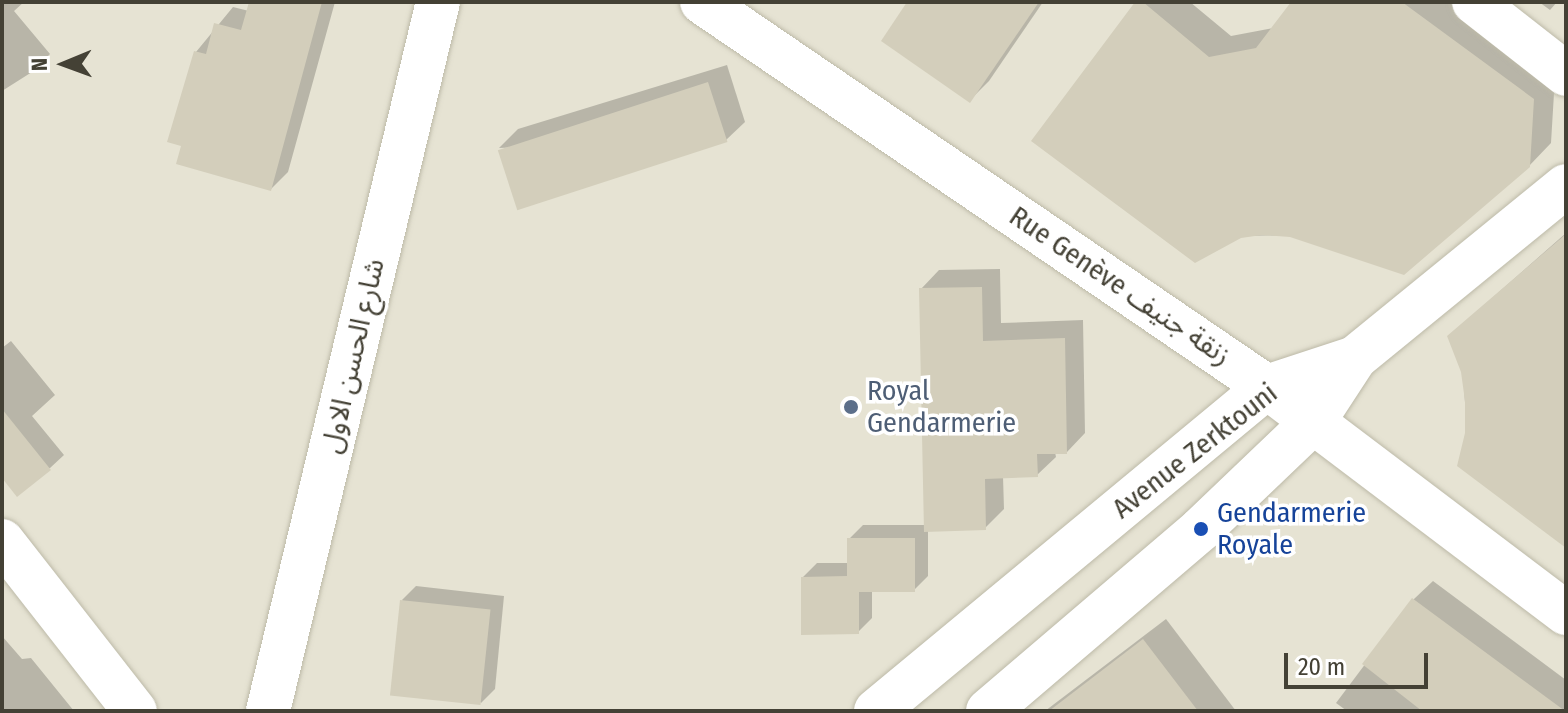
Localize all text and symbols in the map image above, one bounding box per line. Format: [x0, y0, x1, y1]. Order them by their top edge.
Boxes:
north arrow [24, 24, 104, 104]
text: N [26, 58, 53, 71]
street label: Rue Genève زنقة جنيف [1003, 199, 1237, 373]
street label: شارع الحسن الاول [314, 255, 392, 457]
place label: Royal Gendarmerie [867, 374, 1016, 440]
street label: Avenue Zerktouni [1106, 376, 1284, 526]
marker: Royal Gendarmerie [842, 398, 860, 416]
place label: Gendarmerie Royale [1217, 496, 1366, 562]
marker: Gendarmerie Royale [1192, 520, 1210, 538]
scale bar [1288, 637, 1432, 687]
text: 20 m [1298, 653, 1345, 681]

